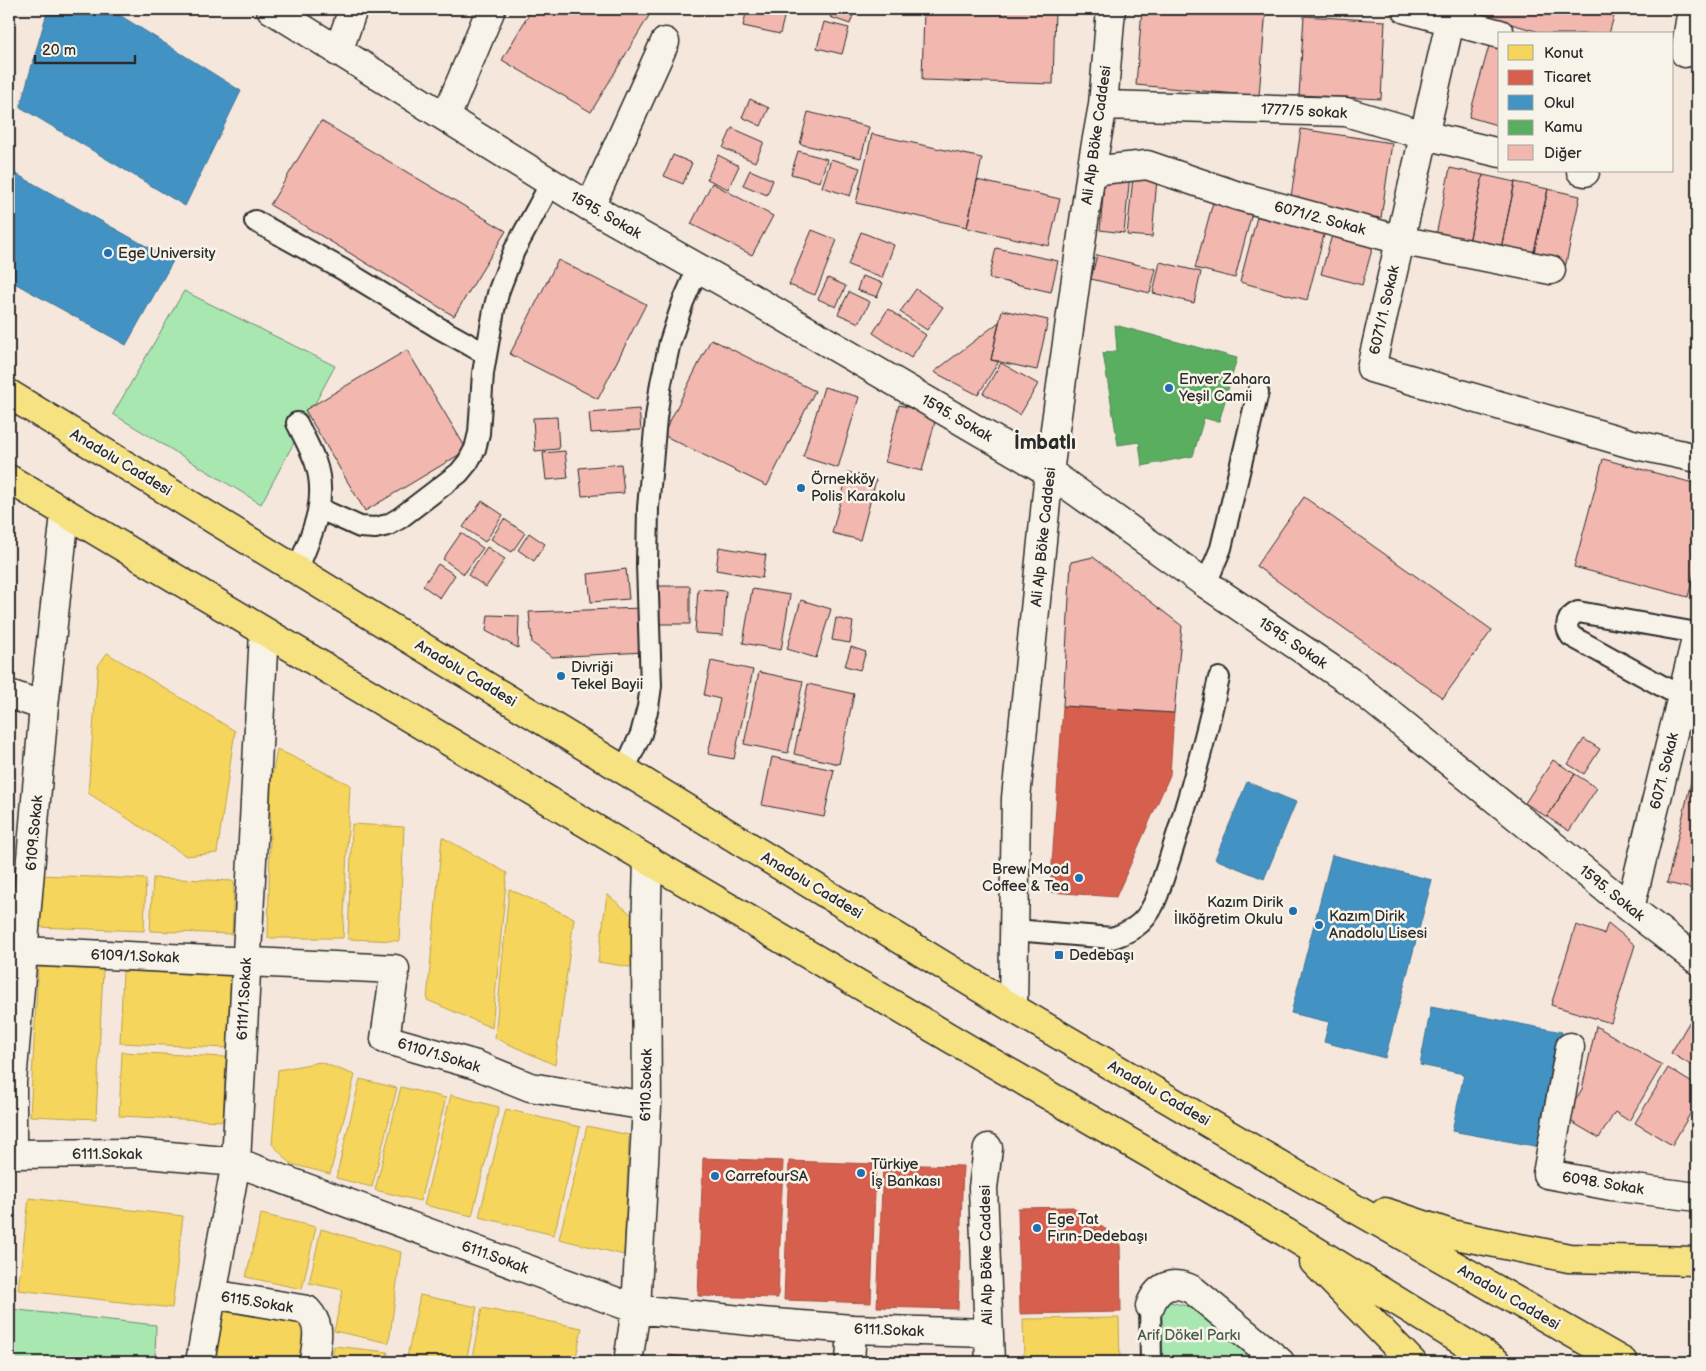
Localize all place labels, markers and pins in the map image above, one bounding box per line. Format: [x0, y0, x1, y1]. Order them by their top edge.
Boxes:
place label: Ege University [118, 244, 216, 263]
marker: Ege University [102, 247, 114, 259]
place label: Enver Zahara Yeşil Camii [1178, 370, 1271, 406]
marker: Enver Zahara Yeşil Camii [1163, 382, 1175, 394]
place label: Örnekköy Polis Karakolu [811, 470, 906, 506]
marker: Örnekköy Polis Karakolu [795, 482, 807, 494]
place label: Divriği Tekel Bayii [571, 658, 643, 694]
marker: Divriği Tekel Bayii [555, 670, 567, 682]
place label: Brew Mood Coffee & Tea [982, 860, 1069, 896]
marker: Brew Mood Coffee & Tea [1073, 872, 1085, 884]
place label: Kazım Dirik İlköğretim Okulu [1174, 893, 1284, 929]
marker: Kazım Dirik İlköğretim Okulu [1287, 905, 1299, 917]
place label: Kazım Dirik Anadolu Lisesi [1329, 907, 1427, 943]
marker: Kazım Dirik Anadolu Lisesi [1313, 919, 1325, 931]
place label: Dedebaşı [1069, 946, 1134, 965]
marker: Dedebaşı [1053, 949, 1065, 961]
place label: Türkiye İş Bankası [871, 1155, 941, 1191]
place label: CarrefourSA [725, 1167, 809, 1186]
marker: Türkiye İş Bankası [855, 1167, 867, 1179]
marker: CarrefourSA [709, 1170, 721, 1182]
place label: Ege Tat Fırın-Dedebaşı [1047, 1210, 1147, 1246]
marker: Ege Tat Fırın-Dedebaşı [1031, 1222, 1043, 1234]

